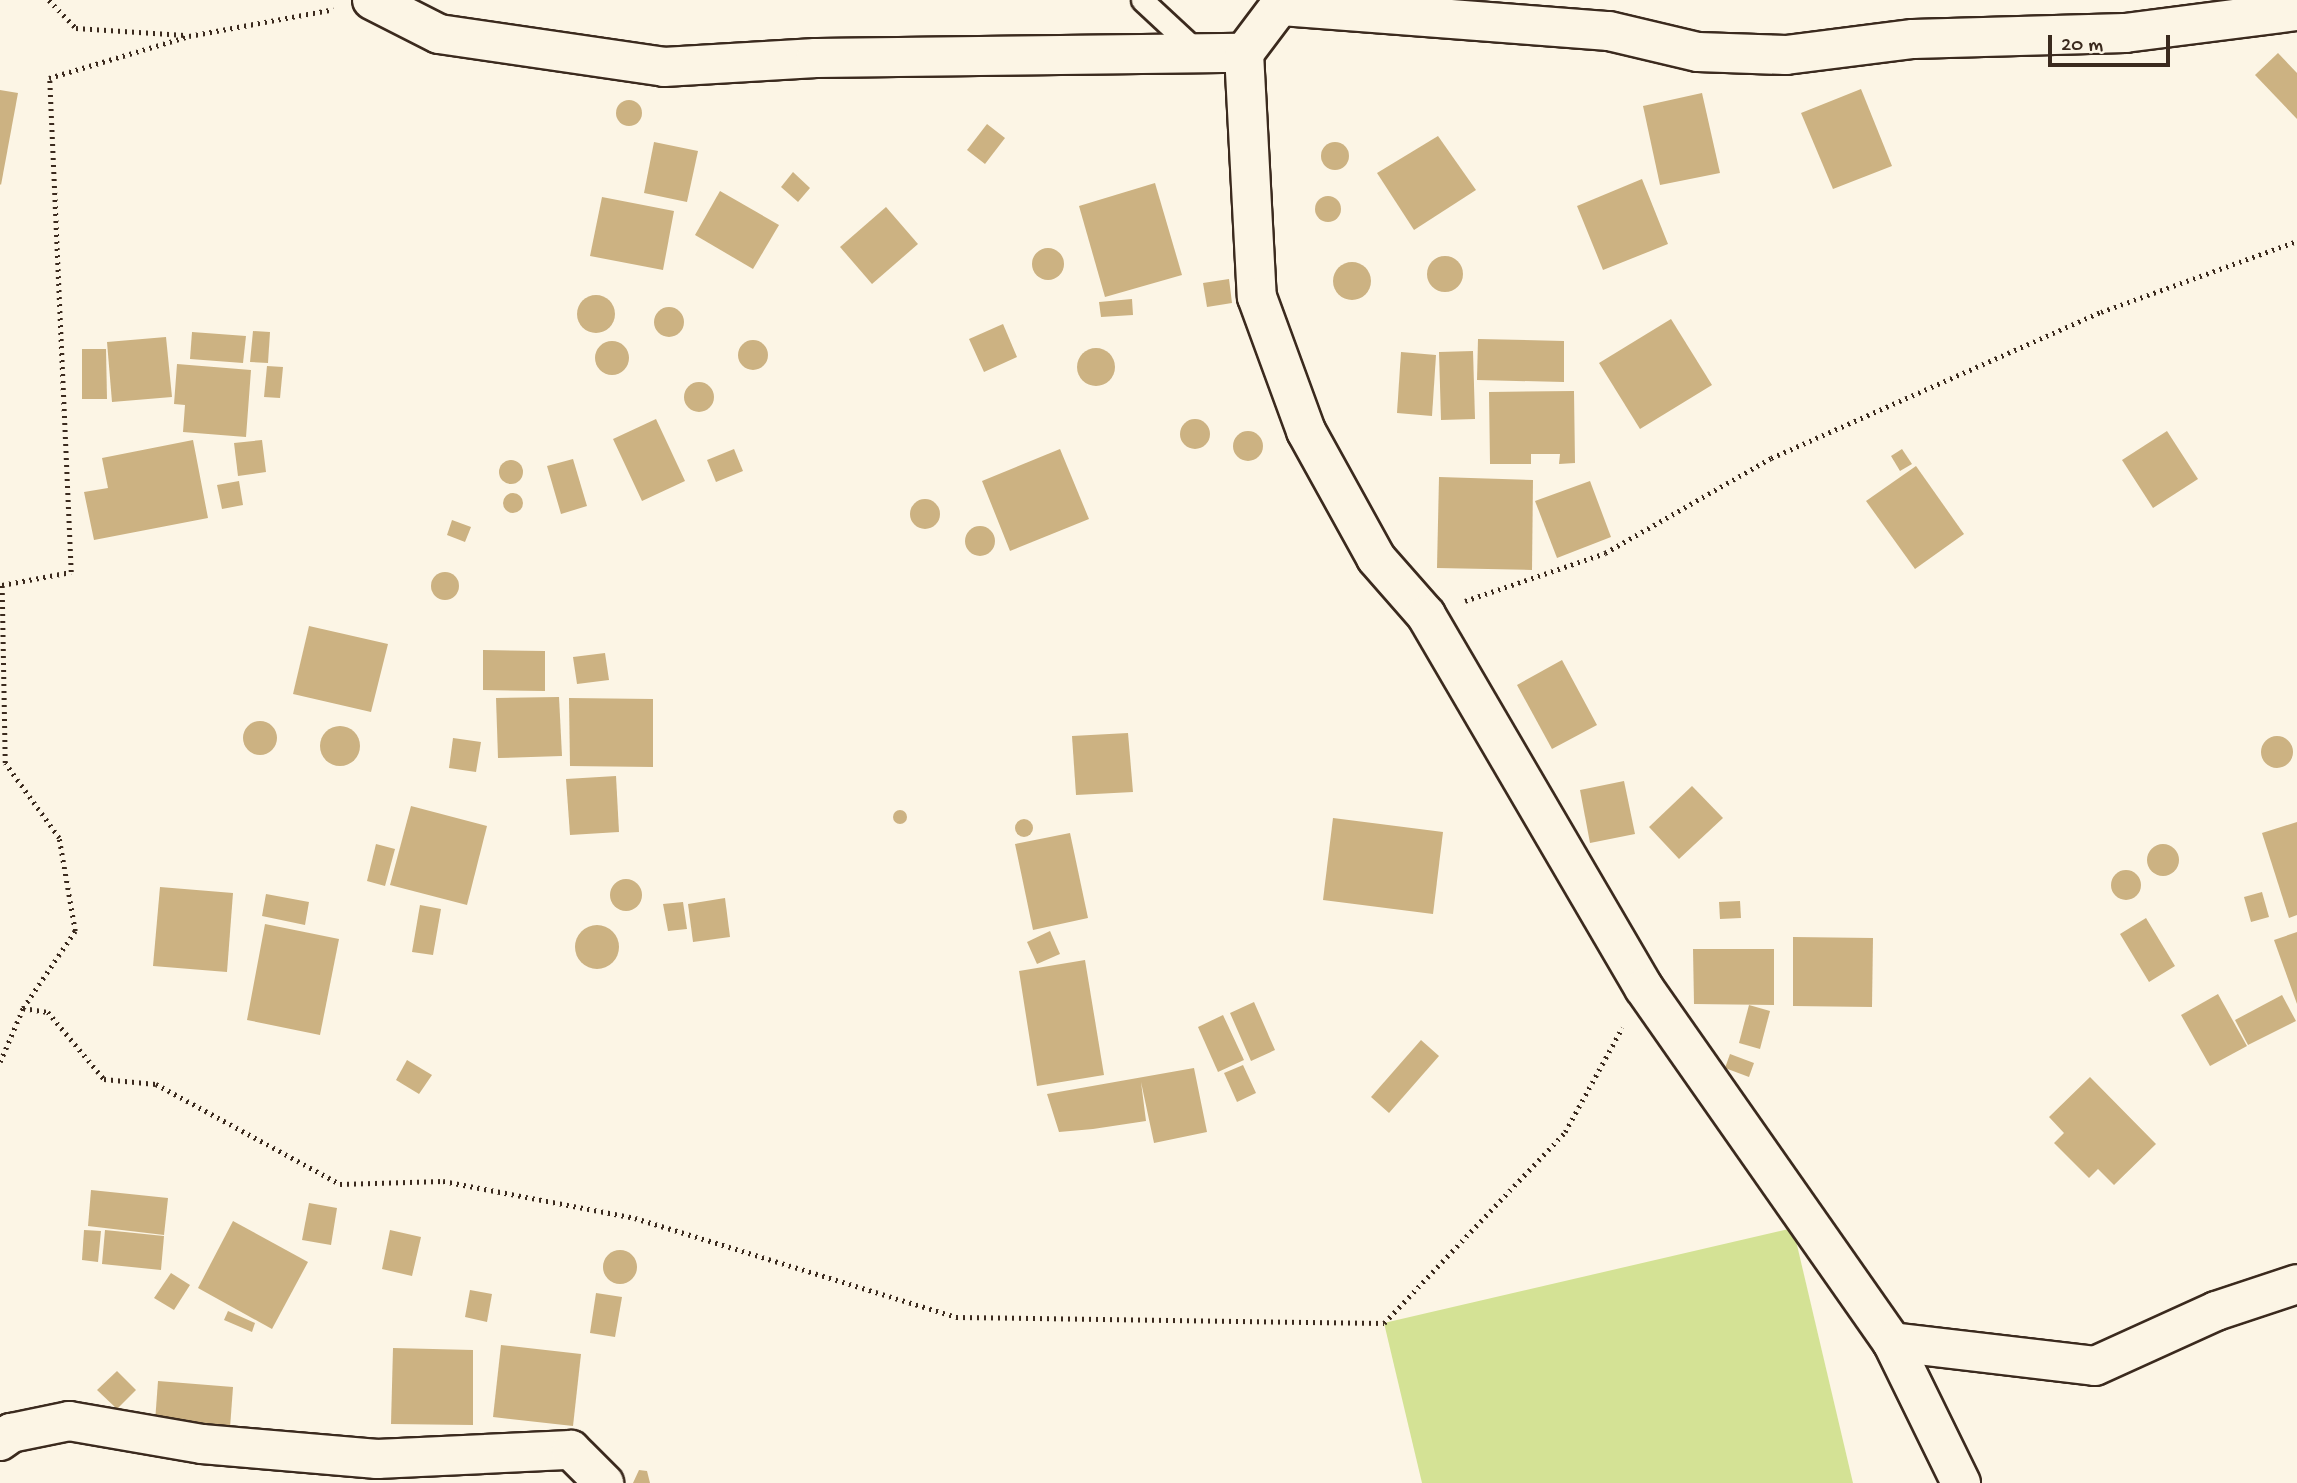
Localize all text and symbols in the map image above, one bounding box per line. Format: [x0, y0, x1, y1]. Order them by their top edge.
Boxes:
scale bar [2052, 21, 2174, 65]
text: 20 m [2061, 34, 2103, 59]

